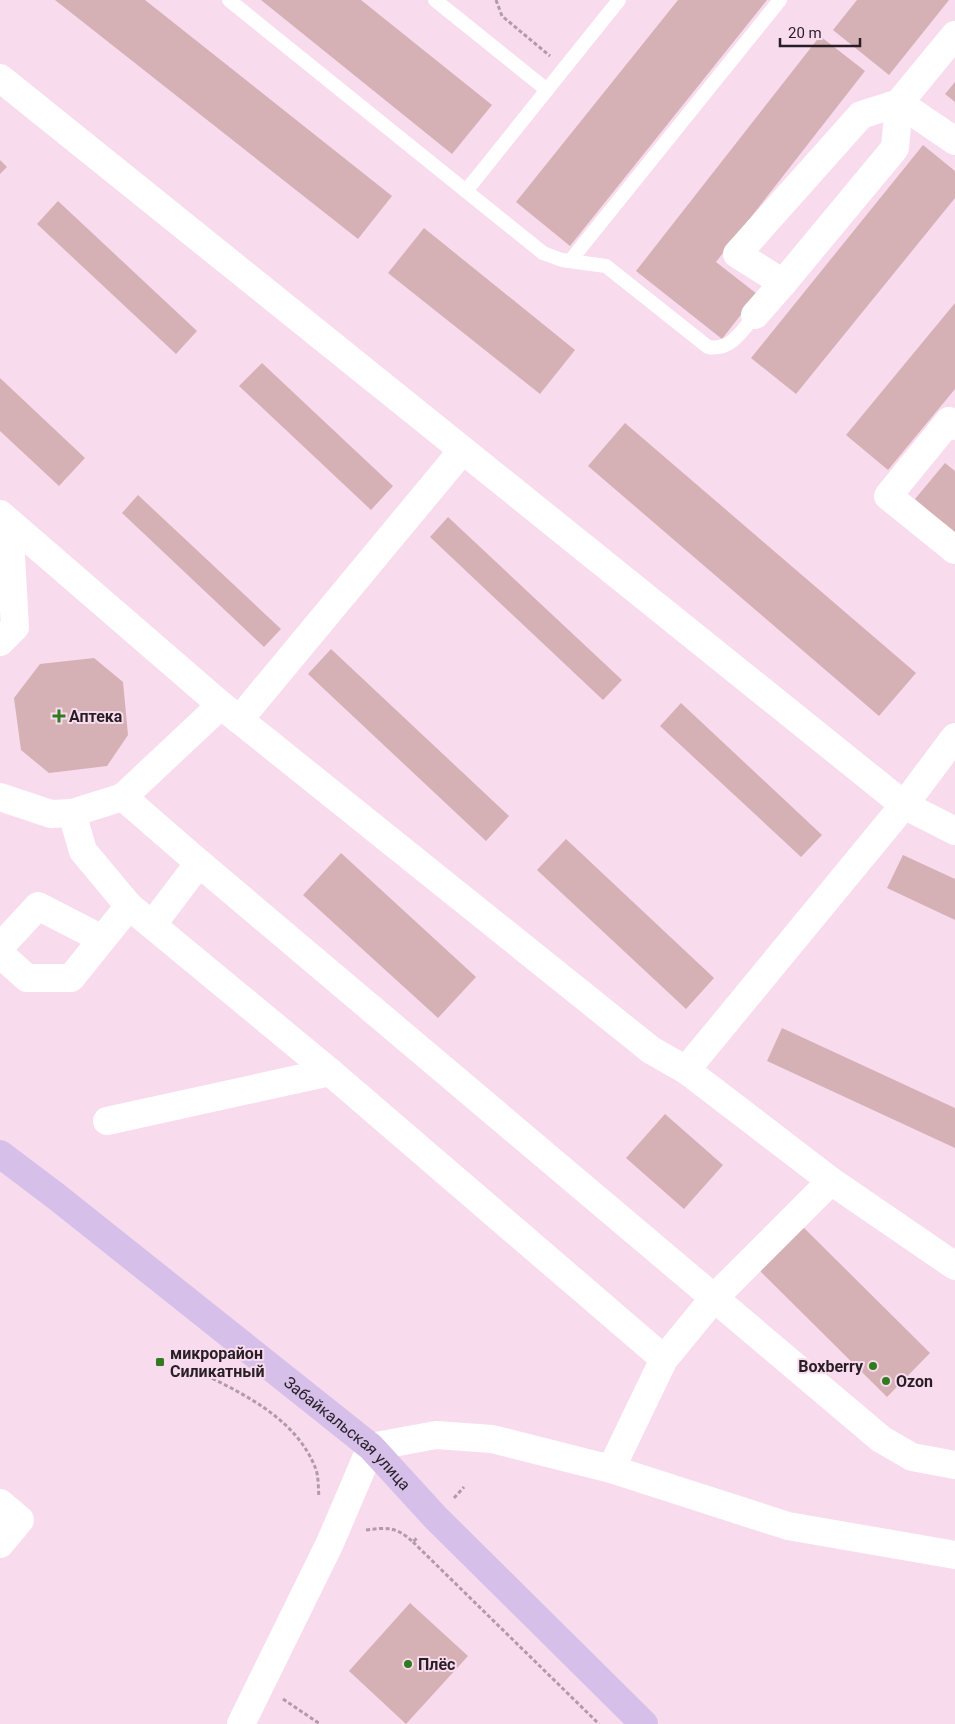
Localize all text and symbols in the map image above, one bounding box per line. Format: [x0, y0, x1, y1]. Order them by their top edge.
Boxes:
scale bar [780, 15, 860, 47]
text: 20 m [788, 24, 822, 42]
place label: Аптека [69, 707, 123, 726]
marker: Аптека [53, 710, 65, 722]
place label: микрорайон Силикатный [170, 1344, 265, 1381]
marker: микрорайон Силикатный [154, 1356, 166, 1368]
place label: Boxberry [798, 1357, 864, 1376]
marker: Boxberry [867, 1360, 879, 1372]
place label: Ozon [896, 1372, 933, 1391]
street label: Забайкальская улица [280, 1373, 414, 1494]
marker: Ozon [880, 1375, 892, 1387]
place label: Плёс [418, 1655, 455, 1674]
marker: Плёс [402, 1658, 414, 1670]

